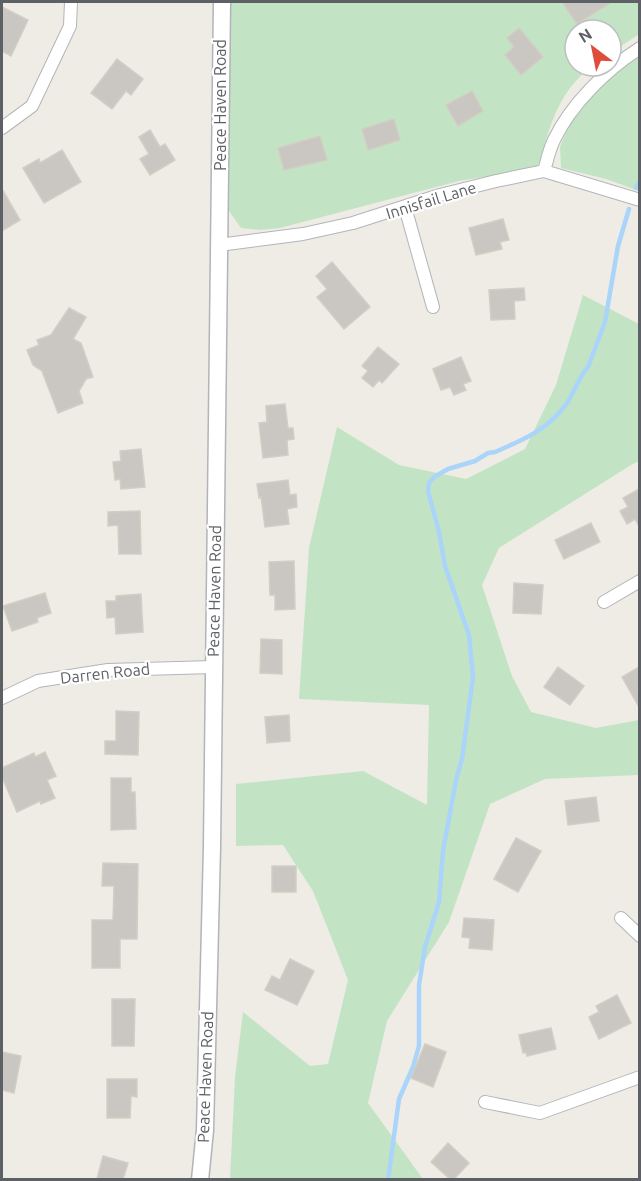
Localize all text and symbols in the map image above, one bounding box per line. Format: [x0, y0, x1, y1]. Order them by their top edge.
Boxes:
north arrow [563, 18, 623, 78]
text: N [575, 24, 595, 46]
street label: Peace Haven Road [211, 39, 229, 171]
street label: Innisfail Lane [384, 178, 478, 222]
street label: Peace Haven Road [204, 525, 224, 657]
street label: Darren Road [59, 659, 151, 687]
street label: Peace Haven Road [194, 1011, 216, 1143]

